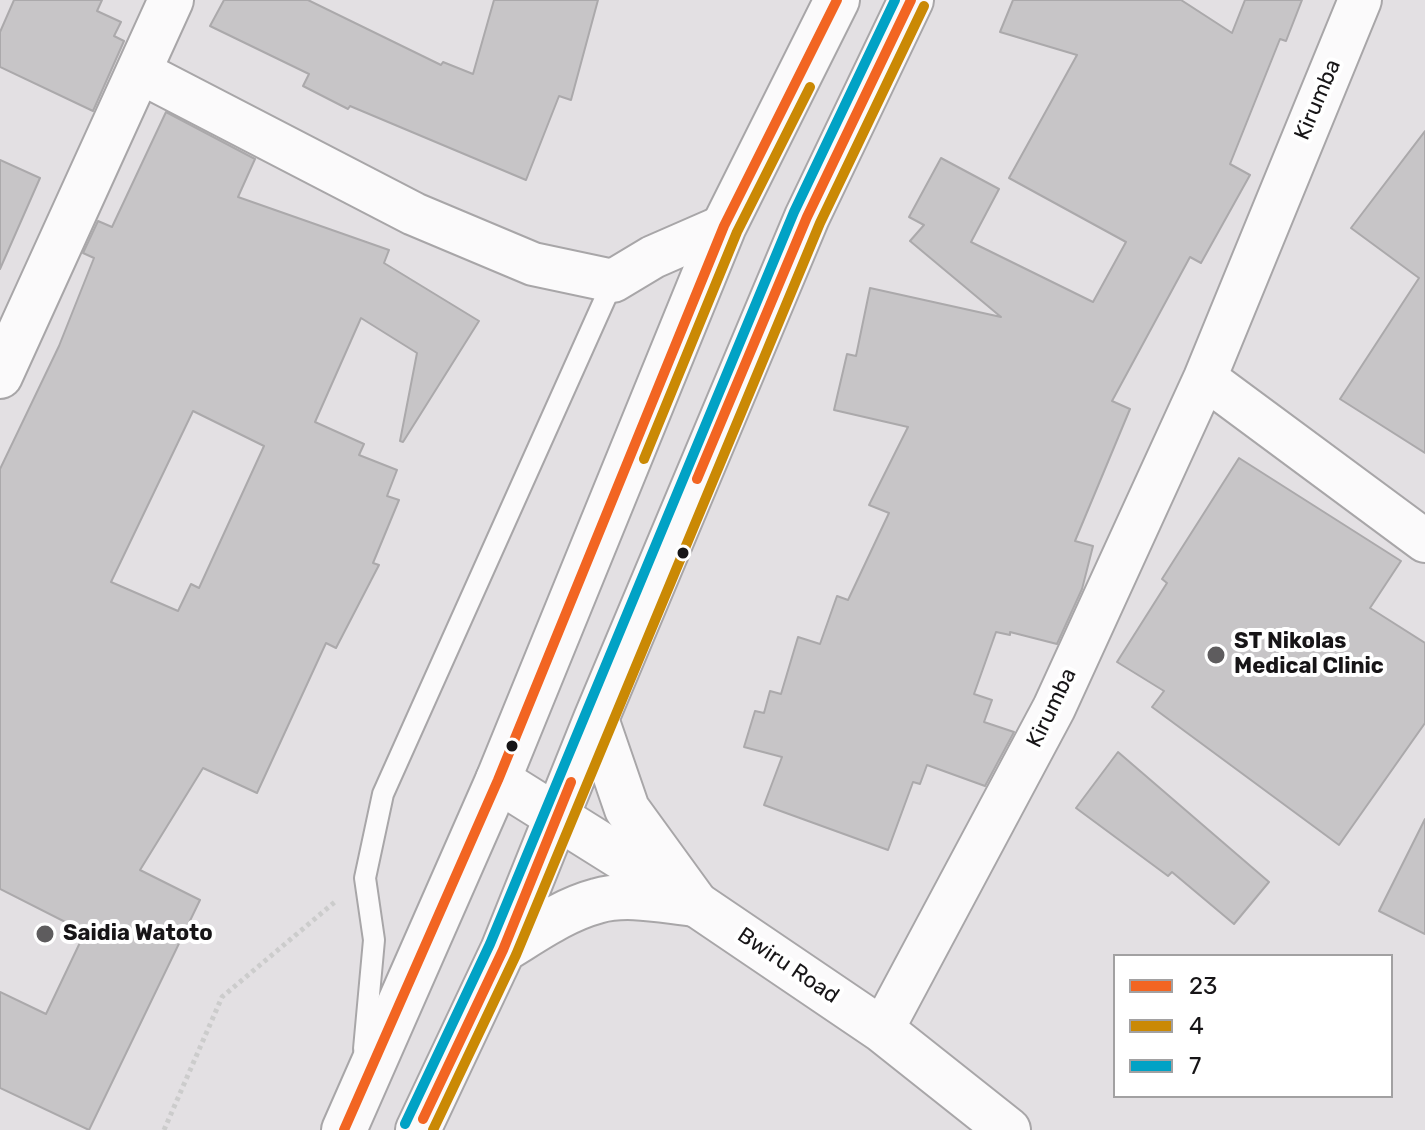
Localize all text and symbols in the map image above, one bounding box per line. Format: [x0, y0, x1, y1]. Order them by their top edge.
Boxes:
street label: Kirumba [1289, 56, 1347, 144]
unlabelled marker [675, 545, 691, 561]
place label: ST Nikolas Medical Clinic [1234, 629, 1384, 680]
marker: ST Nikolas Medical Clinic [1205, 644, 1227, 666]
street label: Kirumba [1022, 664, 1082, 752]
unlabelled marker [504, 738, 520, 754]
place label: Saidia Watoto [63, 921, 213, 947]
street label: Bwiru Road [732, 922, 844, 1010]
marker: Saidia Watoto [34, 923, 56, 945]
legend [1113, 954, 1393, 1098]
text: 23 [1189, 972, 1218, 1000]
text: 4 [1189, 1012, 1204, 1040]
text: 7 [1189, 1052, 1201, 1080]

